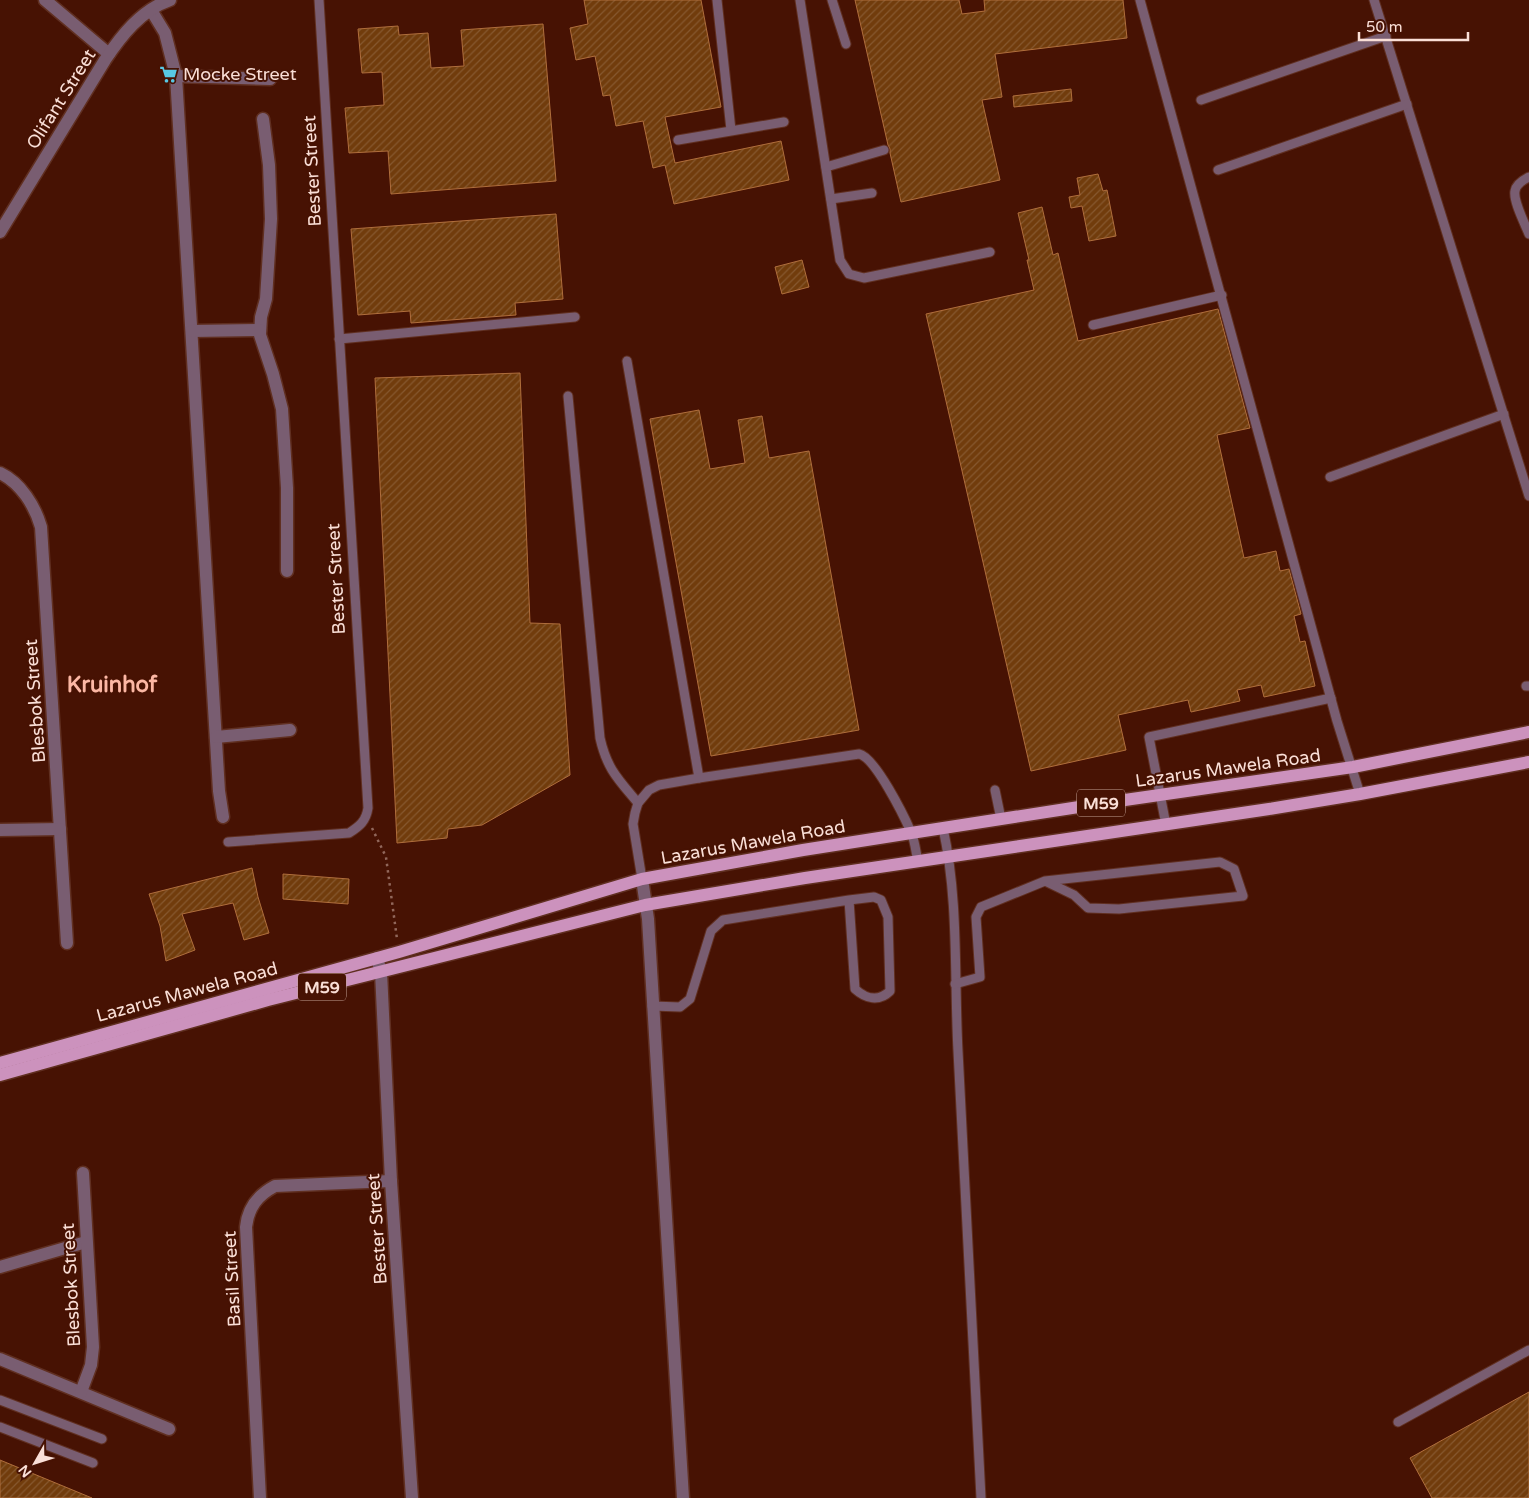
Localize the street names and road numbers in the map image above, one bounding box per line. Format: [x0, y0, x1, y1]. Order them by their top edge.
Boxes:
street label: Olifant Street [21, 45, 101, 153]
street label: Bester Street [298, 115, 326, 227]
street label: Bester Street [322, 523, 350, 635]
street label: Blesbok Street [20, 638, 50, 764]
street label: Lazarus Mawela Road [1134, 744, 1322, 792]
road number: M59 [1077, 790, 1125, 816]
street label: Lazarus Mawela Road [659, 815, 847, 869]
street label: Lazarus Mawela Road [94, 957, 280, 1027]
road number: M59 [298, 974, 346, 1000]
street label: Bester Street [362, 1173, 392, 1285]
street label: Blesbok Street [57, 1222, 85, 1347]
street label: Basil Street [218, 1230, 246, 1328]

